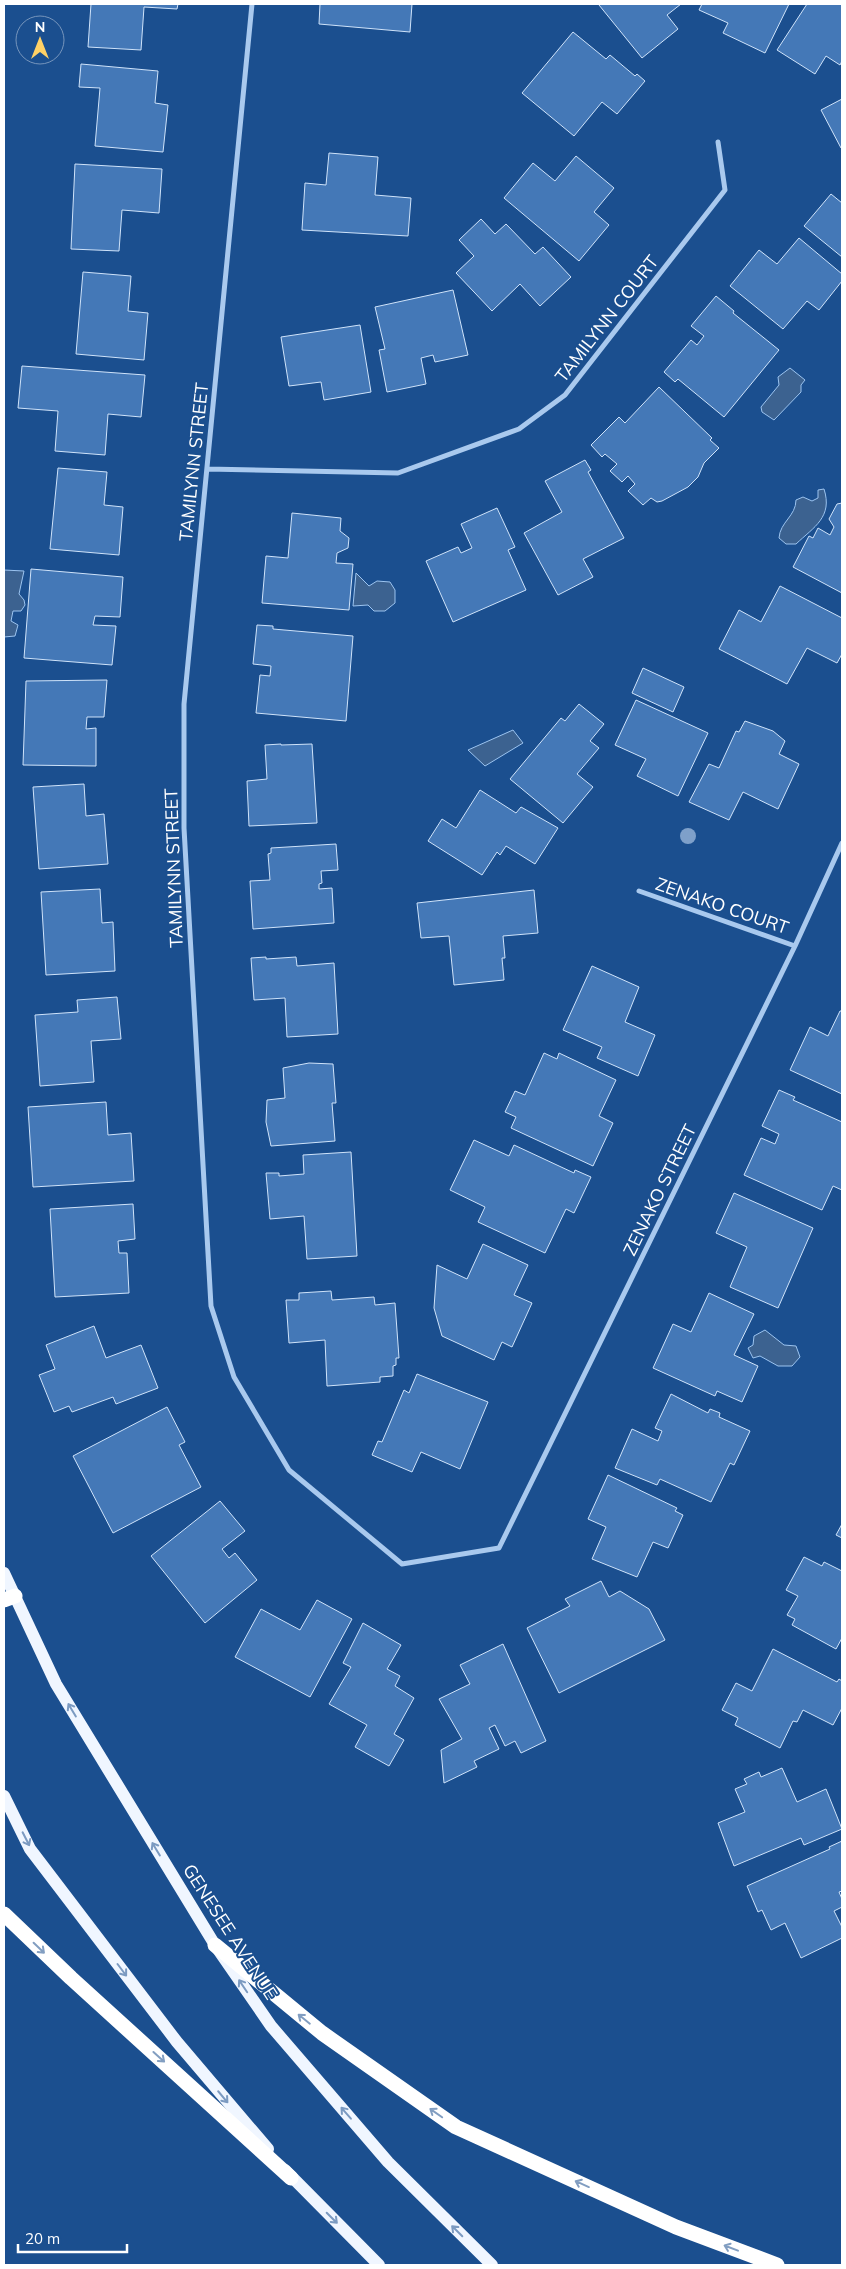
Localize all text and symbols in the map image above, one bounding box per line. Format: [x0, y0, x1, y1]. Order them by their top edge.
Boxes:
north arrow [15, 15, 65, 65]
text: N [35, 18, 45, 36]
street label: TAMILYNN COURT [550, 250, 664, 387]
street label: TAMILYNN STREET [174, 381, 213, 542]
street label: TAMILYNN STREET [159, 788, 188, 948]
street label: ZENAKO COURT [653, 872, 792, 939]
street label: ZENAKO STREET [618, 1120, 701, 1259]
one-way arrow [66, 1703, 77, 1717]
one-way arrow [21, 1832, 31, 1847]
one-way arrow [151, 1842, 161, 1856]
street label: GENESEE AVENUE [178, 1860, 283, 2004]
one-way arrow [33, 1942, 45, 1954]
one-way arrow [117, 1963, 128, 1976]
one-way arrow [238, 1979, 248, 1993]
one-way arrow [298, 2013, 311, 2024]
one-way arrow [152, 2052, 165, 2063]
one-way arrow [218, 2090, 229, 2103]
one-way arrow [340, 2106, 351, 2119]
one-way arrow [429, 2108, 443, 2118]
one-way arrow [575, 2179, 590, 2189]
one-way arrow [326, 2212, 338, 2224]
scale bar [18, 2222, 126, 2254]
one-way arrow [451, 2225, 463, 2237]
text: 20 m [25, 2229, 60, 2248]
one-way arrow [724, 2243, 739, 2252]

